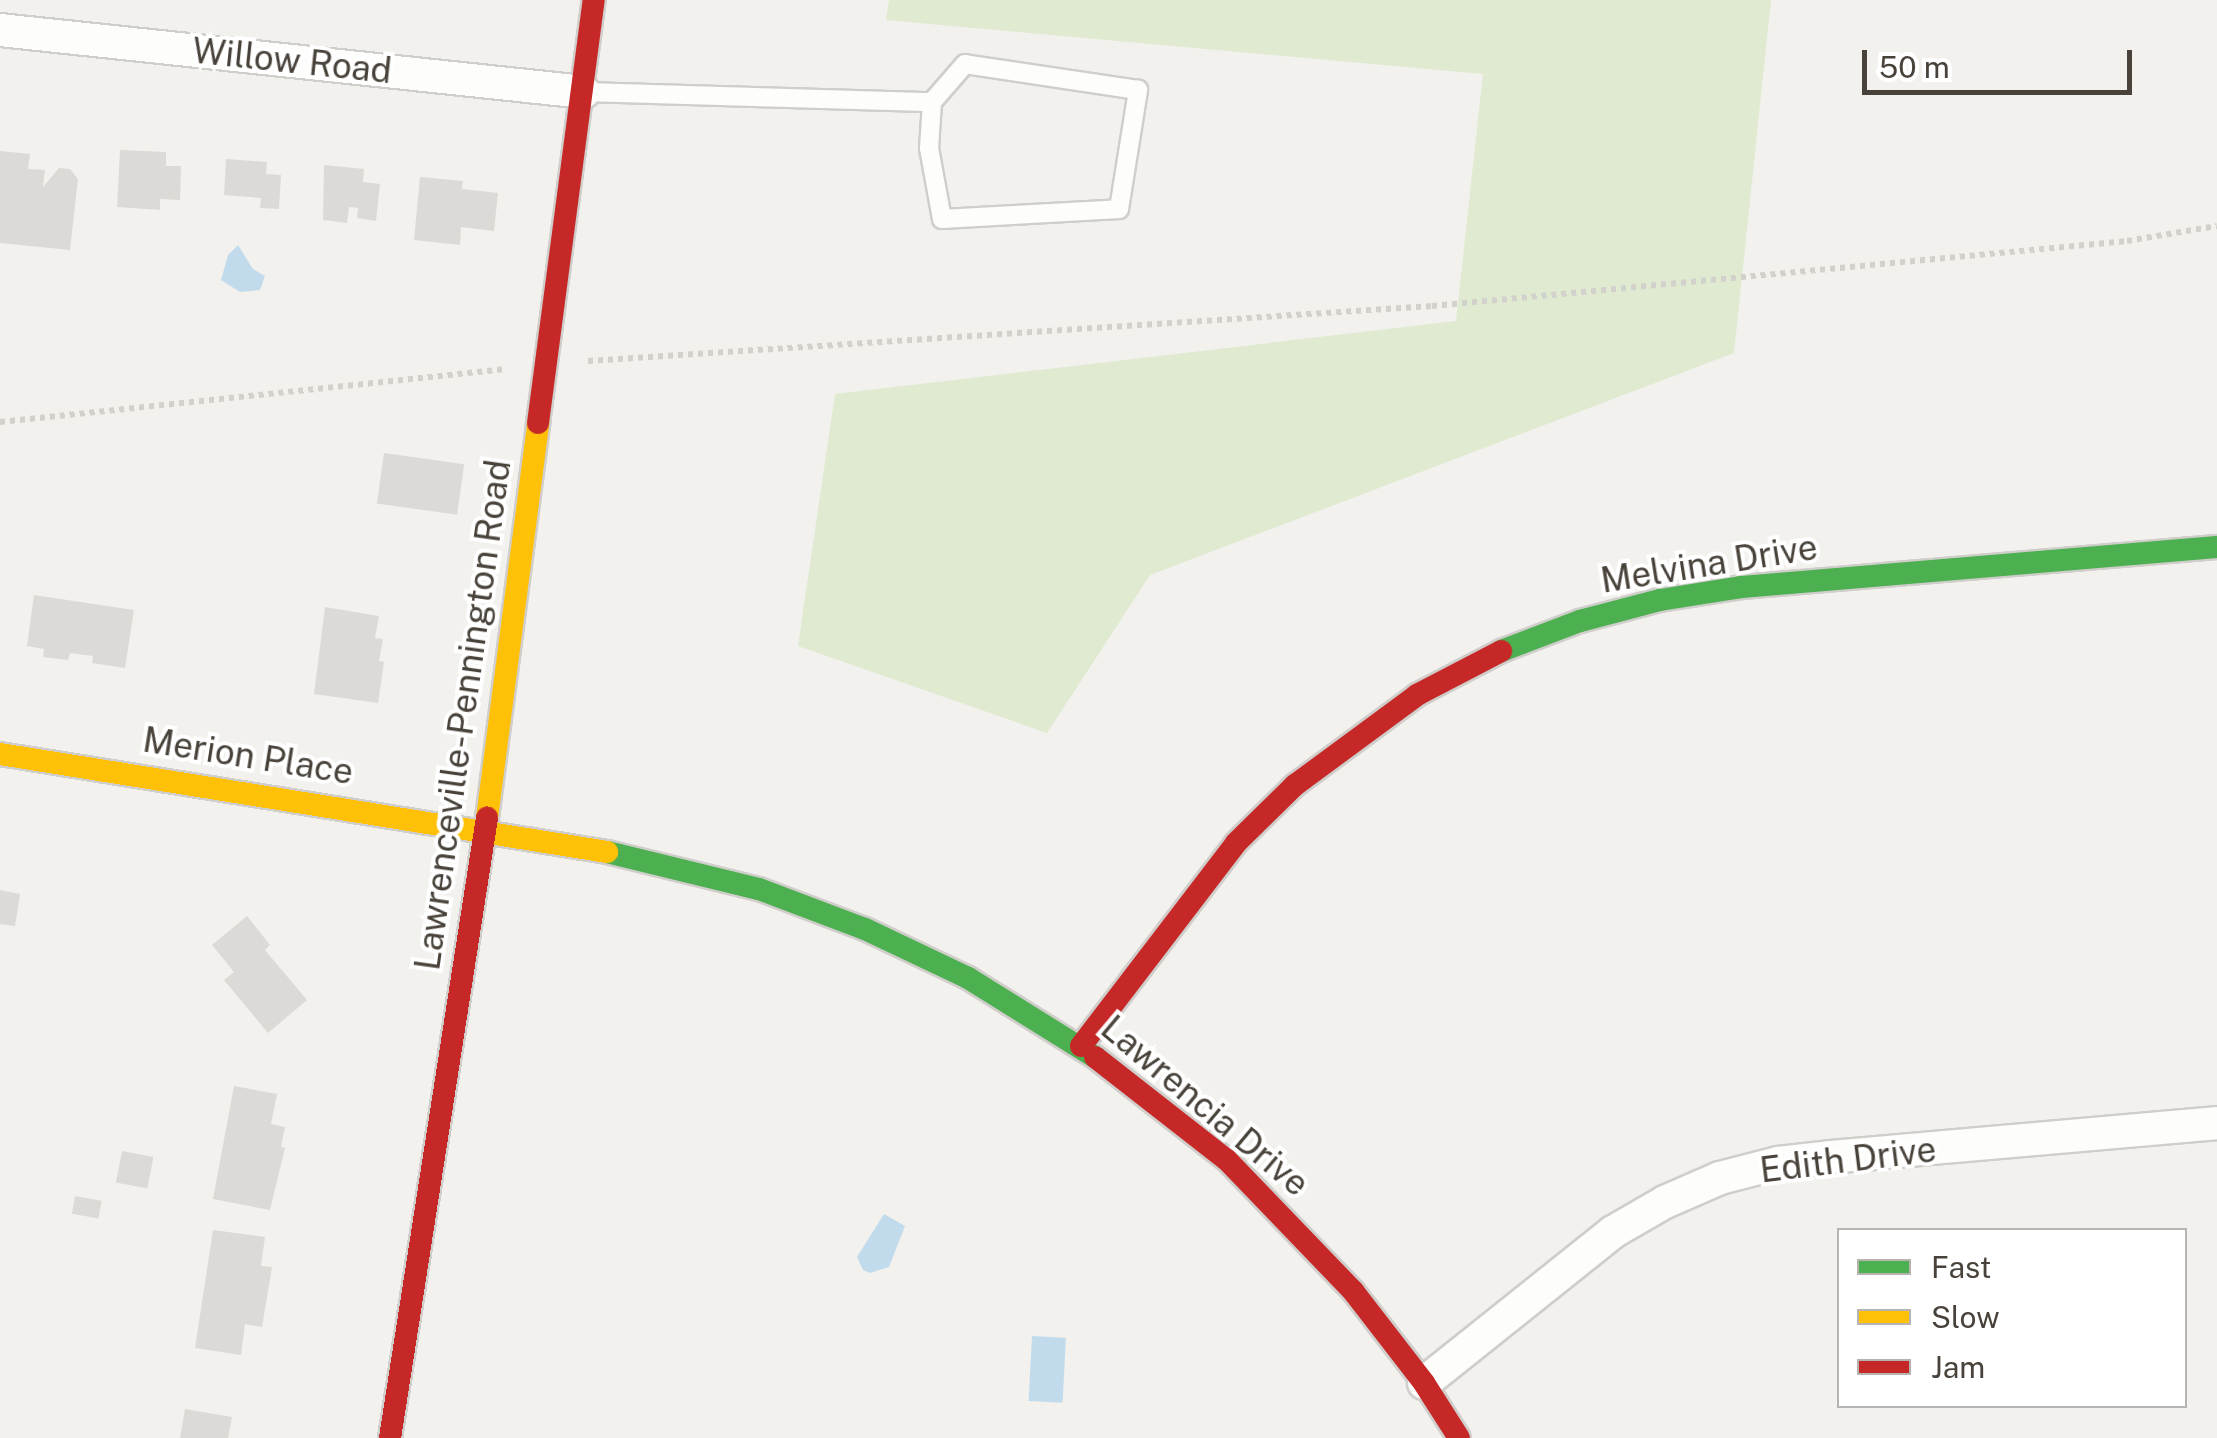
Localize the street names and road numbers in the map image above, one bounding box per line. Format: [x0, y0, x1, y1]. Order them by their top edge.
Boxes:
street label: Willow Road [190, 30, 394, 92]
street label: Lawrenceville-Pennington Road [406, 457, 520, 973]
street label: Melvina Drive [1598, 526, 1820, 602]
street label: Merion Place [140, 719, 356, 793]
street label: Lawrencia Drive [1093, 1007, 1317, 1205]
street label: Edith Drive [1757, 1128, 1939, 1192]

